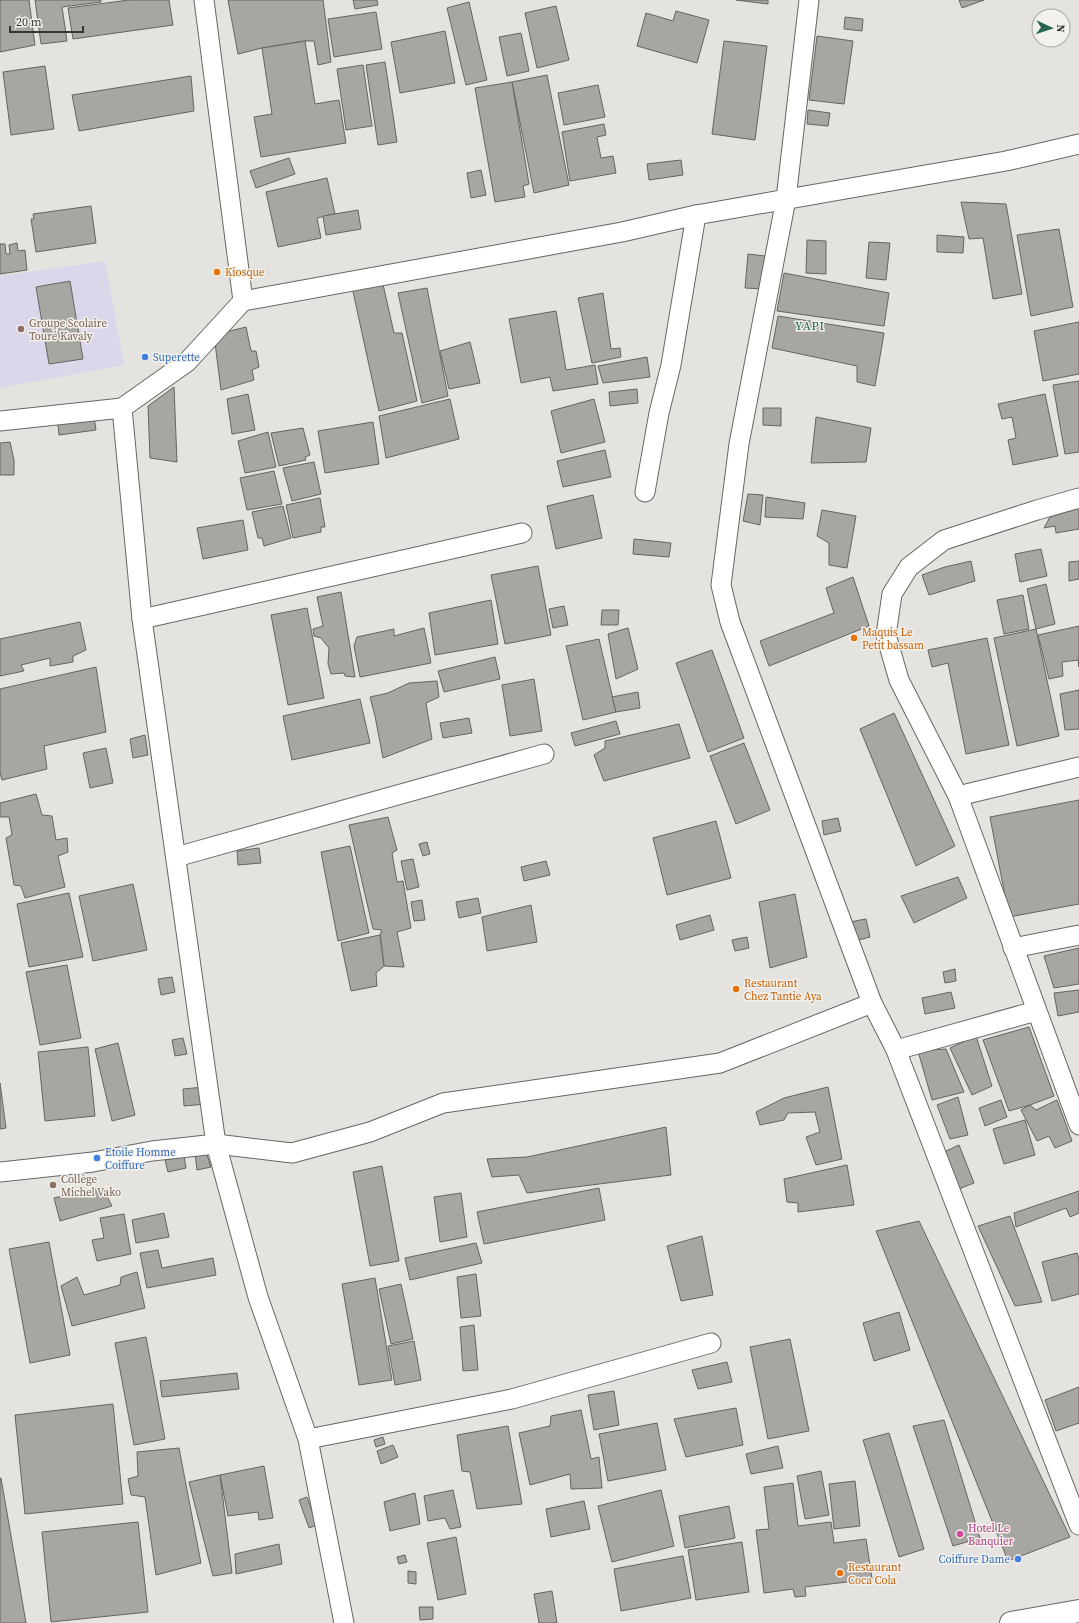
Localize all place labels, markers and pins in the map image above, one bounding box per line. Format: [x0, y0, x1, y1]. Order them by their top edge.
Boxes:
place label: Kiosque [225, 265, 265, 280]
marker: Kiosque [212, 267, 222, 277]
place label: Groupe Scolaire Touré Kavaly [29, 316, 107, 344]
marker: Groupe Scolaire Touré Kavaly [16, 324, 26, 334]
place label: Superette [153, 350, 200, 365]
marker: Superette [140, 352, 150, 362]
place label: Maquis Le Petit bassam [862, 625, 924, 653]
marker: Maquis Le Petit bassam [849, 633, 859, 643]
place label: Restaurant Chez Tantie Aya [744, 976, 822, 1004]
marker: Restaurant Chez Tantie Aya [731, 984, 741, 994]
place label: Etoile Homme Coiffure [105, 1145, 176, 1173]
marker: Etoile Homme Coiffure [92, 1153, 102, 1163]
place label: Collège Michel Vako [61, 1172, 121, 1200]
marker: Collège Michel Vako [48, 1180, 58, 1190]
place label: Hotel Le Banquier [968, 1521, 1014, 1549]
marker: Hotel Le Banquier [955, 1529, 965, 1539]
place label: Coiffure Dame [939, 1552, 1010, 1567]
marker: Coiffure Dame [1013, 1554, 1023, 1564]
place label: Restaurant Coca Cola [848, 1560, 902, 1588]
marker: Restaurant Coca Cola [835, 1568, 845, 1578]

